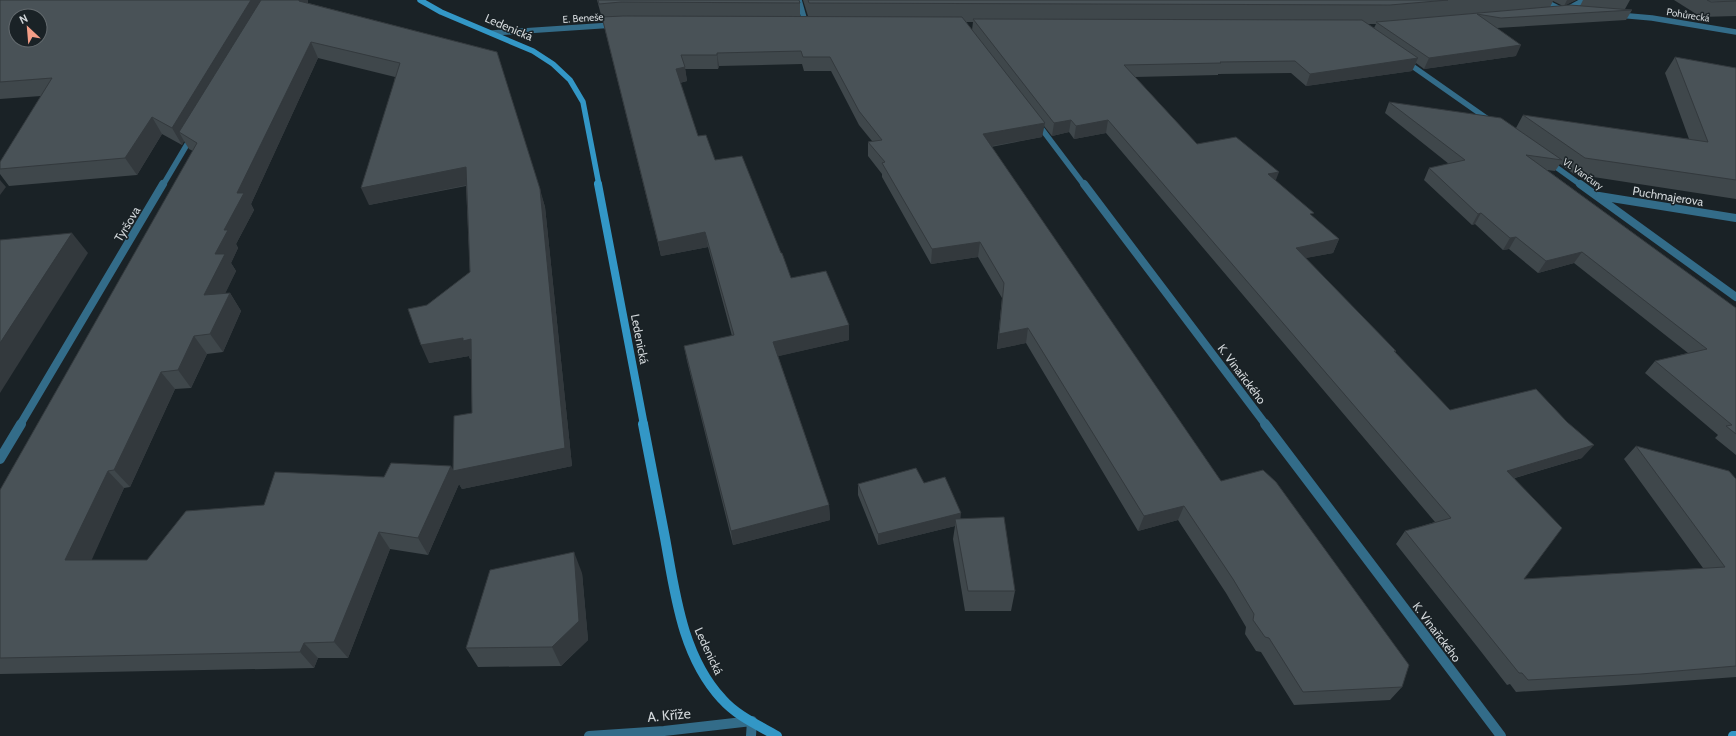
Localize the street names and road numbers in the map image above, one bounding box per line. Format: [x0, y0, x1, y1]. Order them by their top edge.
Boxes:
street label: Pohůrecká [1665, 5, 1711, 25]
street label: Ledenická [483, 10, 535, 44]
street label: E. Beneše [562, 10, 604, 26]
street label: Vl. Vančury [1560, 155, 1606, 193]
street label: Puchmajerova [1631, 183, 1705, 209]
street label: Tyršova [111, 204, 143, 244]
street label: Ledenická [628, 313, 652, 366]
street label: K. Vinařického [1215, 341, 1270, 407]
street label: K. Vinařického [1410, 599, 1465, 665]
street label: Ledenická [692, 625, 727, 677]
street label: A. Kříže [646, 704, 692, 726]

